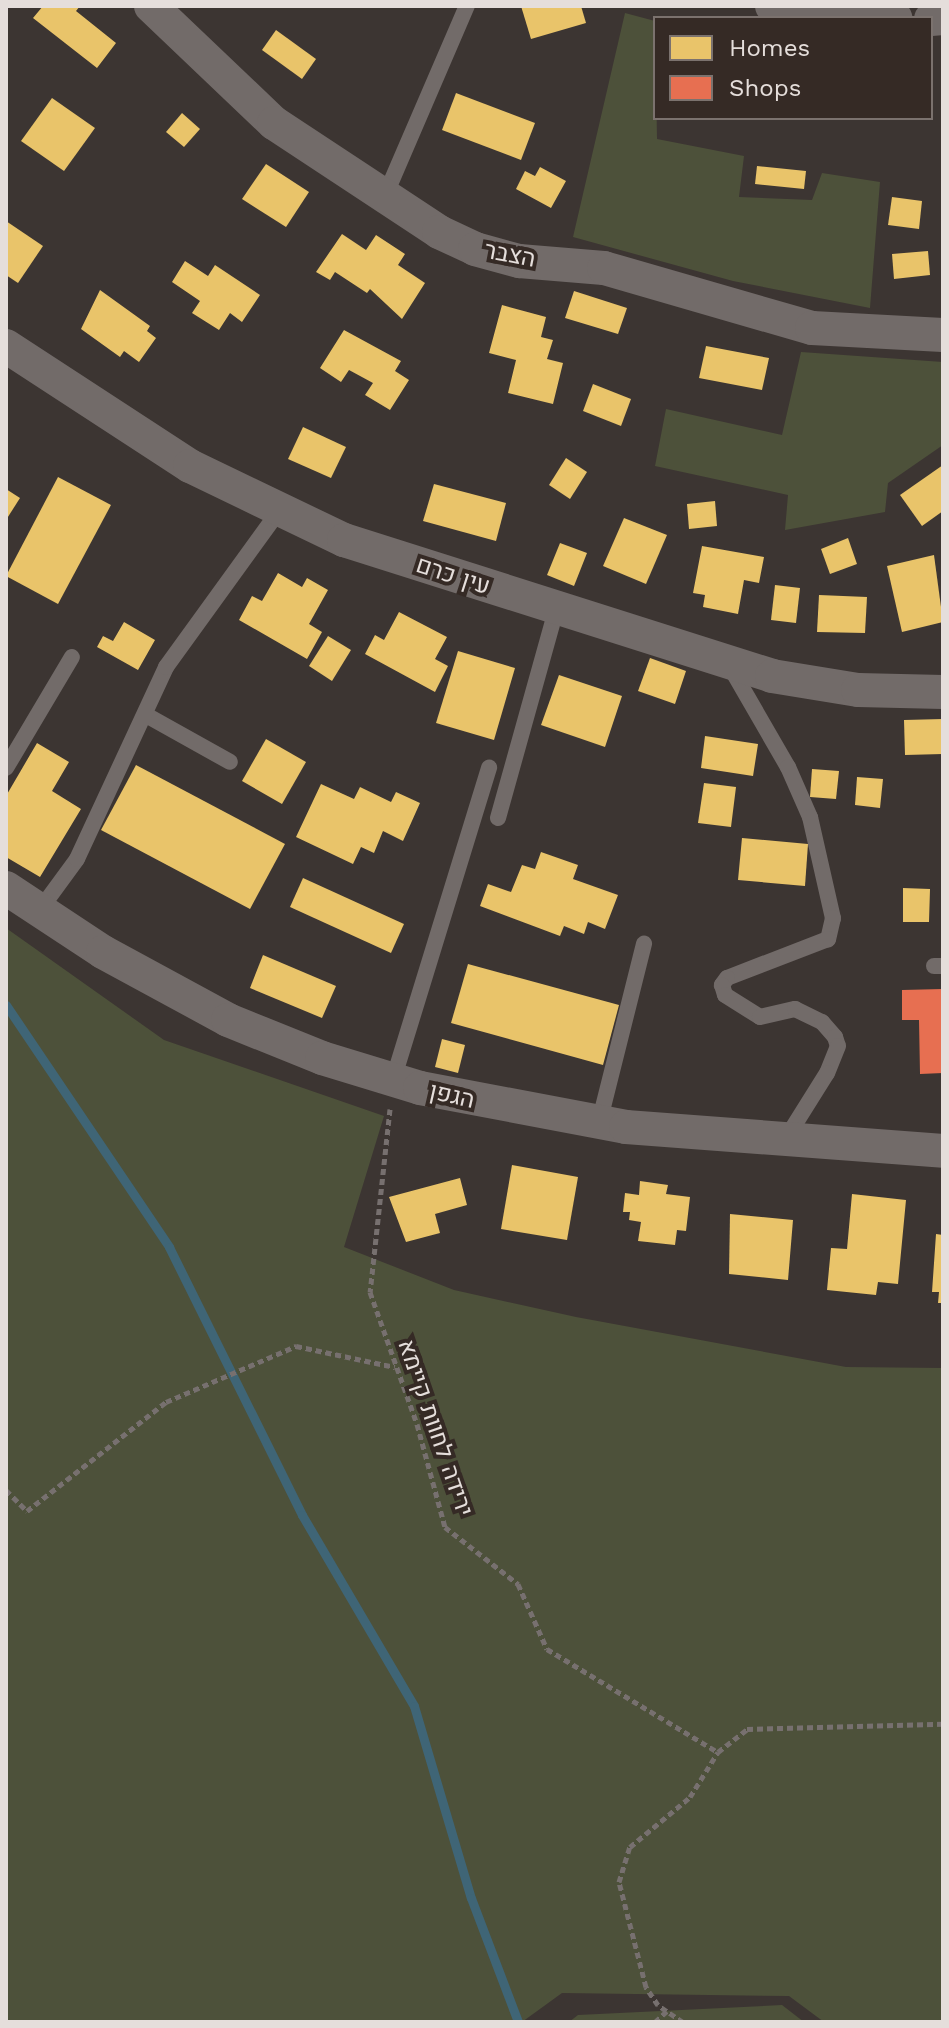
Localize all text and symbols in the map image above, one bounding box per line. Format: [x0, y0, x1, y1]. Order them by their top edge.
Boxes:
legend [653, 16, 933, 120]
text: Homes [729, 34, 810, 62]
text: Shops [729, 74, 801, 102]
street label: הצבר [482, 236, 538, 274]
street label: עין כרם [412, 551, 494, 601]
street label: הגפן [427, 1077, 477, 1115]
street label: ירידה לחוות קיימא [391, 1336, 479, 1520]

